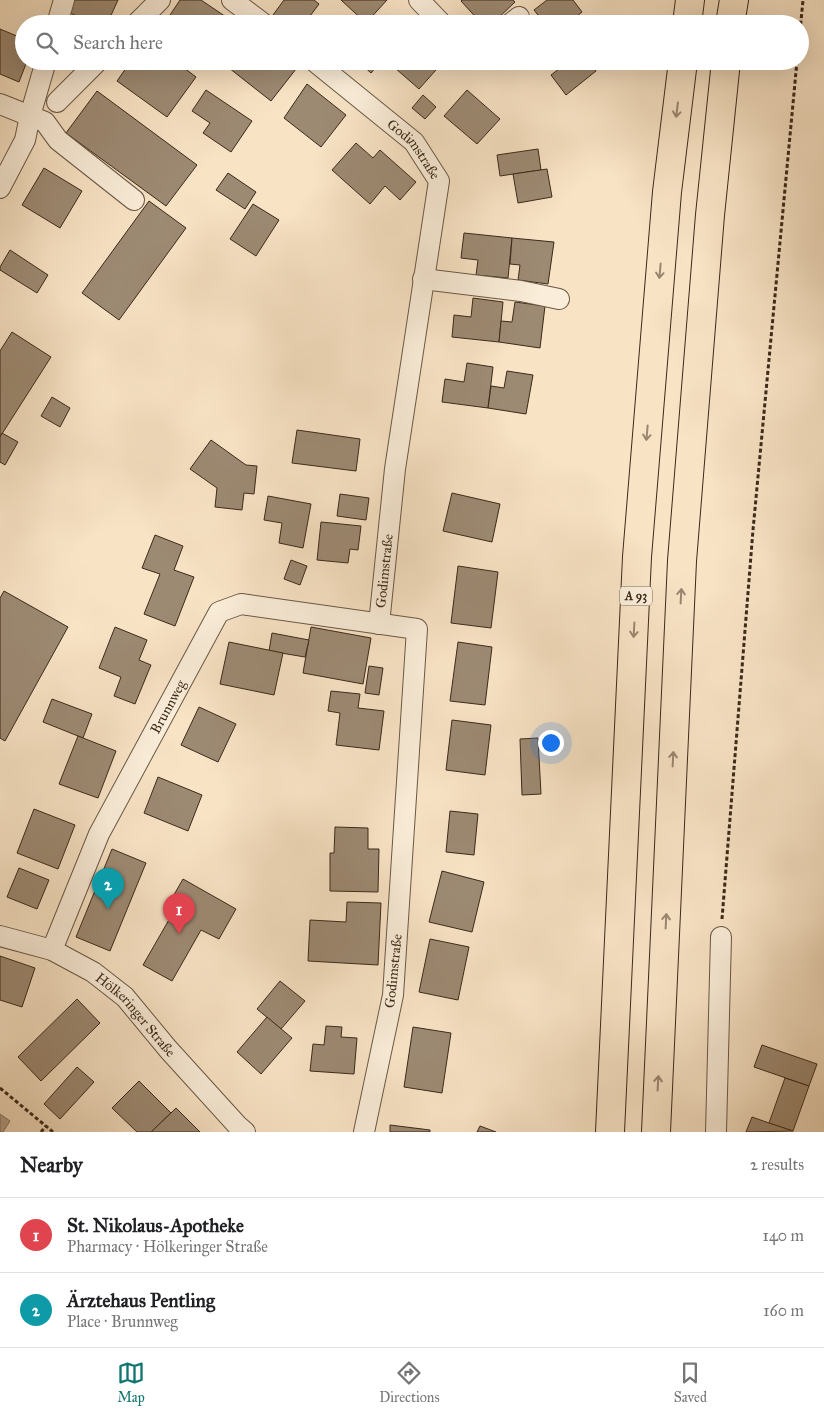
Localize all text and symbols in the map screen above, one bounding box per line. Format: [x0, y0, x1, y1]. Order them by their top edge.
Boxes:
search box [15, 15, 809, 70]
icon: search [33, 29, 61, 57]
text: Search here [73, 31, 163, 54]
one-way arrow [672, 101, 682, 117]
street label: Godimstraße [384, 116, 444, 183]
one-way arrow [656, 263, 665, 279]
one-way arrow [643, 425, 652, 441]
street label: Godimstraße [372, 533, 397, 609]
road number: A 93 [620, 586, 652, 606]
one-way arrow [676, 589, 685, 605]
one-way arrow [629, 622, 639, 638]
street label: Brunnweg [147, 677, 190, 737]
your location [538, 730, 564, 756]
one-way arrow [669, 751, 678, 767]
pin: 2 [92, 868, 124, 909]
pin: 1 [163, 893, 195, 934]
one-way arrow [661, 913, 670, 929]
street label: Godimstraße [381, 933, 406, 1009]
street label: Hölkeringer Straße [92, 969, 179, 1061]
one-way arrow [654, 1076, 663, 1092]
text: Nearby [20, 1152, 83, 1178]
text: 2 results [750, 1155, 804, 1174]
text: St. Nikolaus-Apotheke [67, 1214, 244, 1237]
text: 1 [33, 1226, 39, 1245]
text: 140 m [763, 1226, 804, 1245]
text: Pharmacy · Hölkeringer Straße [67, 1237, 268, 1256]
text: Ärztehaus Pentling [67, 1289, 215, 1312]
text: 2 [32, 1301, 40, 1320]
text: 160 m [763, 1301, 804, 1320]
text: Place · Brunnweg [67, 1312, 178, 1331]
tab: Map [117, 1359, 145, 1406]
tab: Directions [379, 1359, 440, 1406]
tab: Saved [674, 1359, 707, 1406]

